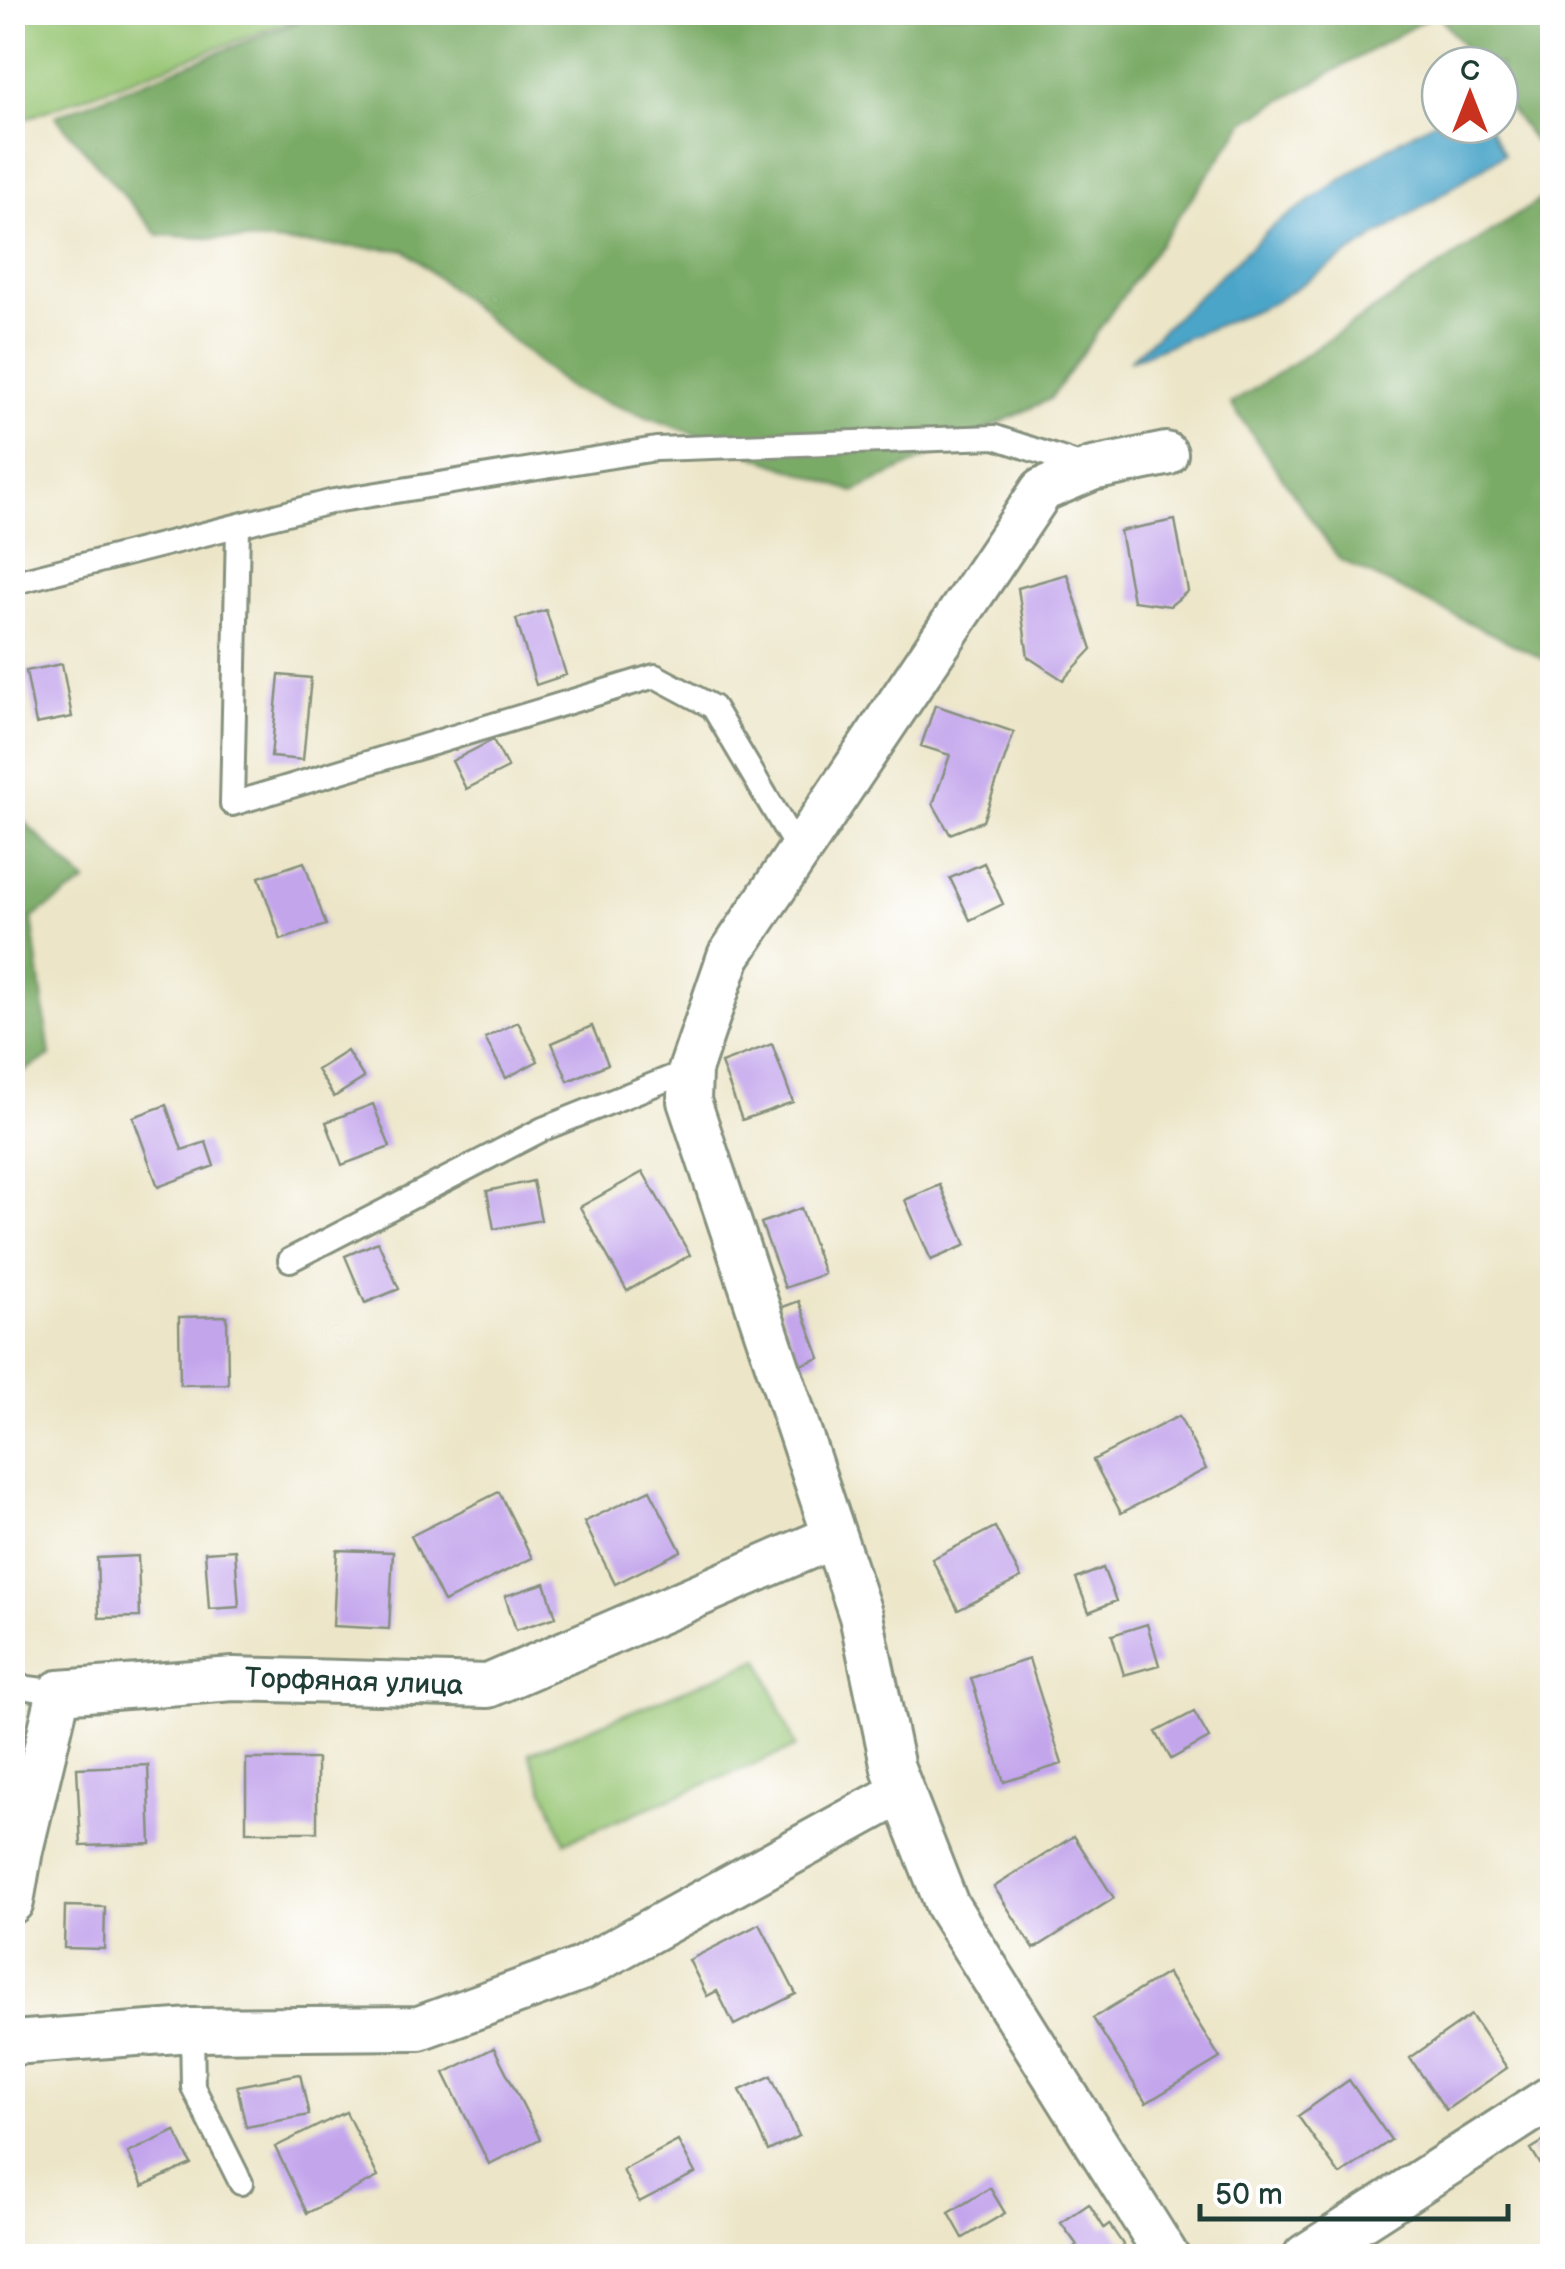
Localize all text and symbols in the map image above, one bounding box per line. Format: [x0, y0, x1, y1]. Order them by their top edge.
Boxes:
north arrow [1420, 45, 1520, 145]
text: С [1460, 55, 1480, 88]
street label: Торфяная улица [244, 1662, 464, 1702]
scale bar [1200, 2159, 1508, 2221]
text: 50 m [1215, 2177, 1283, 2213]

